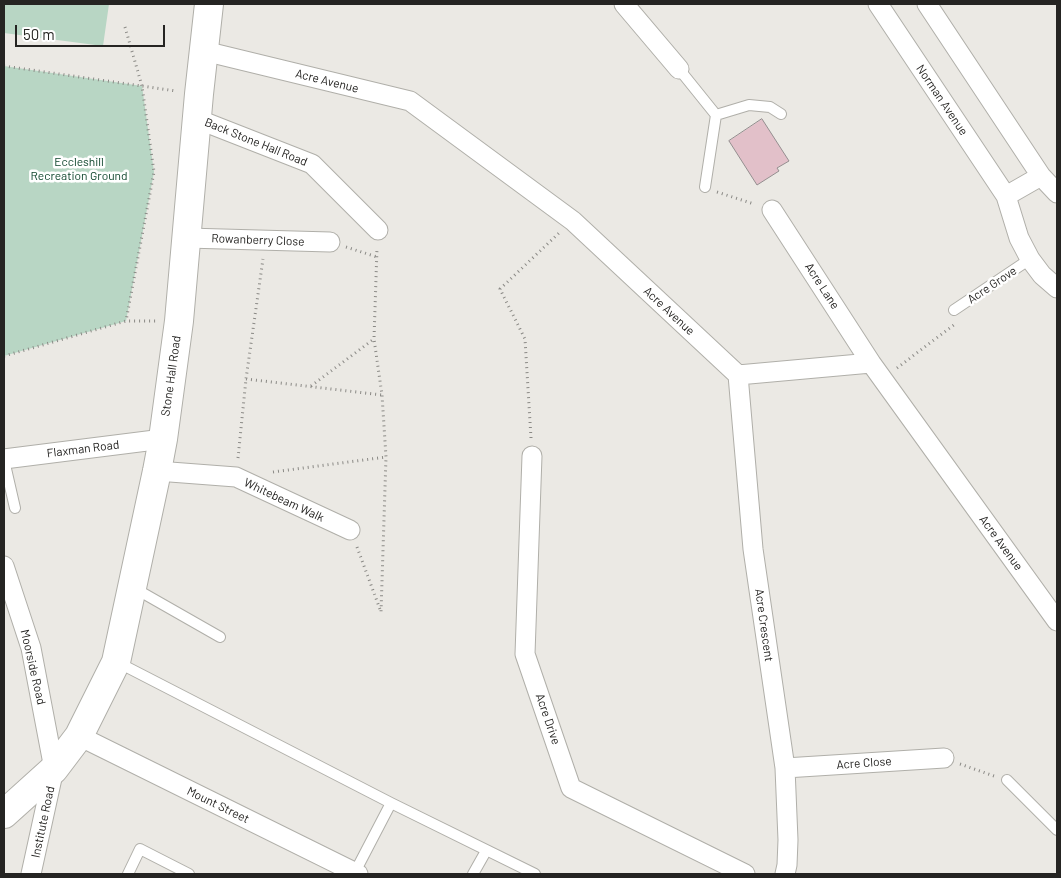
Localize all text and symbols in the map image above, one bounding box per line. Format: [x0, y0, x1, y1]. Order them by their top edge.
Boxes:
scale bar [18, 15, 168, 47]
text: 50 m [23, 25, 55, 43]
street label: Norman Avenue [913, 62, 971, 138]
street label: Acre Avenue [294, 66, 360, 96]
street label: Back Stone Hall Road [203, 115, 309, 169]
park label: Eccleshill Recreation Ground [30, 155, 128, 183]
street label: Rowanberry Close [211, 231, 305, 249]
street label: Acre Lane [802, 260, 842, 312]
street label: Acre Grove [965, 263, 1019, 307]
street label: Acre Avenue [640, 284, 698, 338]
street label: Stone Hall Road [158, 335, 184, 417]
street label: Flaxman Road [46, 437, 120, 461]
street label: Whitebeam Walk [242, 475, 326, 525]
street label: Acre Avenue [976, 513, 1026, 573]
street label: Acre Crescent [752, 588, 776, 662]
street label: Moorside Road [17, 628, 49, 706]
street label: Acre Drive [533, 692, 563, 746]
street label: Acre Close [836, 754, 892, 772]
street label: Mount Street [184, 784, 252, 826]
street label: Institute Road [28, 785, 58, 859]

